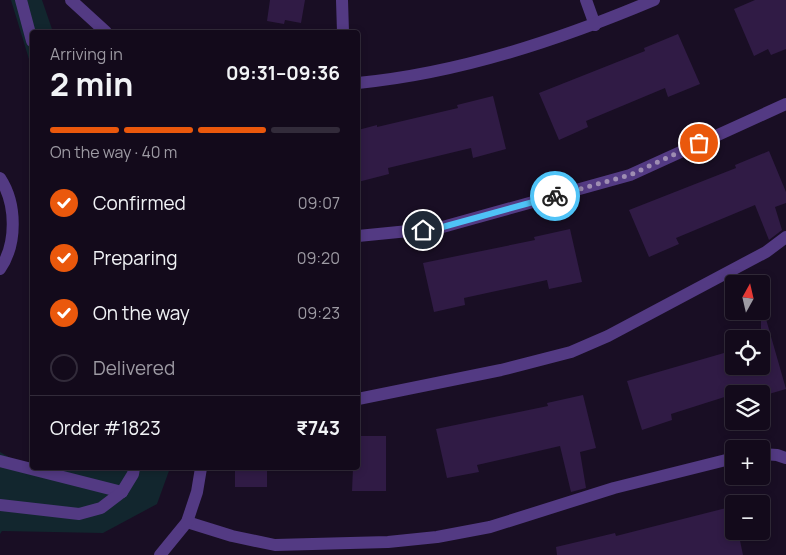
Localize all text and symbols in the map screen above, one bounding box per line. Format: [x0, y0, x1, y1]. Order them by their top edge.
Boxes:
text: Arriving in [50, 43, 123, 65]
text: 09:31–09:36 [226, 60, 340, 86]
text: 2 min [50, 62, 133, 106]
pin [678, 122, 720, 164]
icon: bag [685, 129, 713, 157]
text: On the way · 40 m [50, 141, 177, 163]
courier [530, 171, 580, 221]
icon: bike [541, 182, 569, 210]
icon: check [50, 189, 78, 217]
text: Confirmed [93, 190, 186, 216]
text: 09:07 [298, 192, 340, 214]
pin [402, 209, 444, 251]
icon: home [409, 216, 437, 244]
icon: check [50, 244, 78, 272]
text: Preparing [93, 245, 178, 271]
text: 09:20 [297, 247, 340, 269]
north arrow [725, 275, 770, 320]
map controls [725, 275, 770, 540]
icon: check [50, 299, 78, 327]
text: On the way [93, 300, 190, 326]
text: 09:23 [298, 302, 340, 324]
button: locate [725, 330, 770, 375]
text: Delivered [93, 355, 175, 381]
button: layers [725, 385, 770, 430]
text: Order #1823 [50, 415, 161, 441]
text: ₹743 [296, 415, 340, 441]
button: + [725, 440, 770, 485]
button: − [725, 495, 770, 540]

